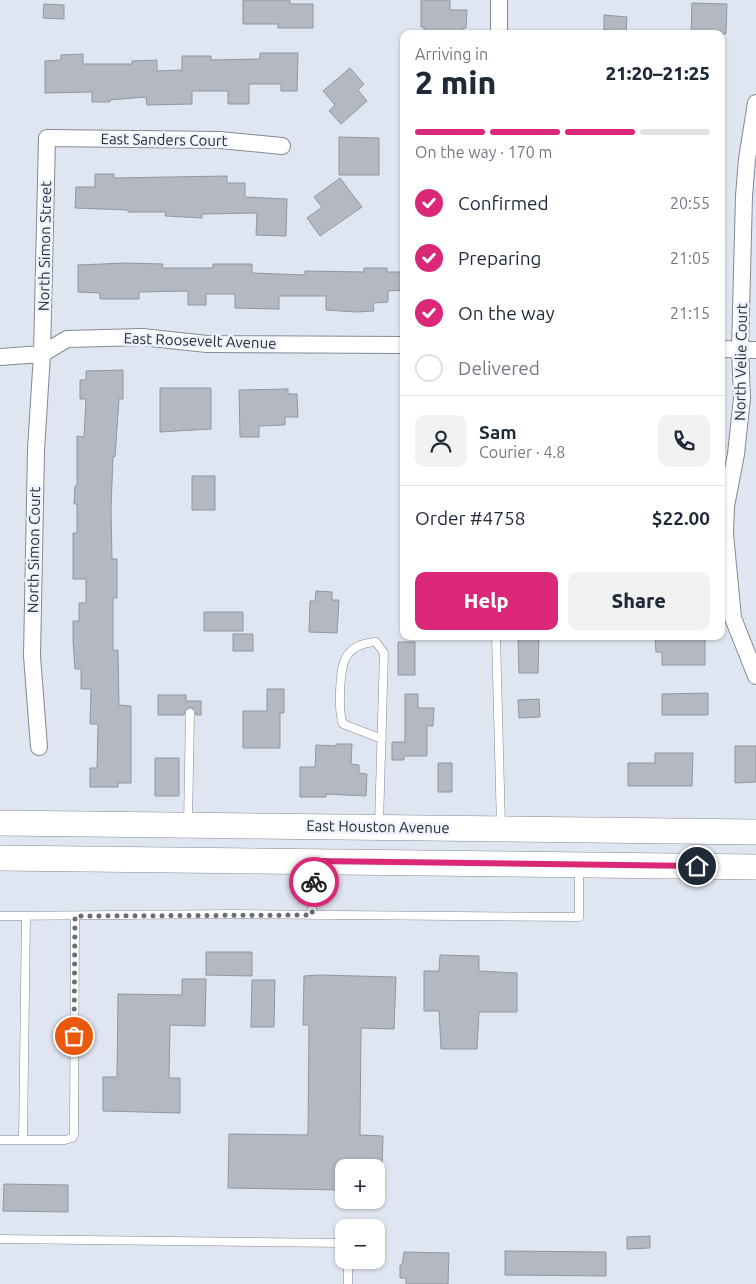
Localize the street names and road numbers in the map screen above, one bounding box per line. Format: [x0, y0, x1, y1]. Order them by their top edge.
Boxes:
street label: East Sanders Court [100, 130, 228, 149]
street label: North Simon Street [35, 181, 54, 311]
street label: North Velie Court [731, 303, 750, 421]
street label: East Roosevelt Avenue [123, 329, 277, 352]
street label: North Simon Court [24, 487, 43, 613]
street label: East Houston Avenue [306, 817, 450, 836]

